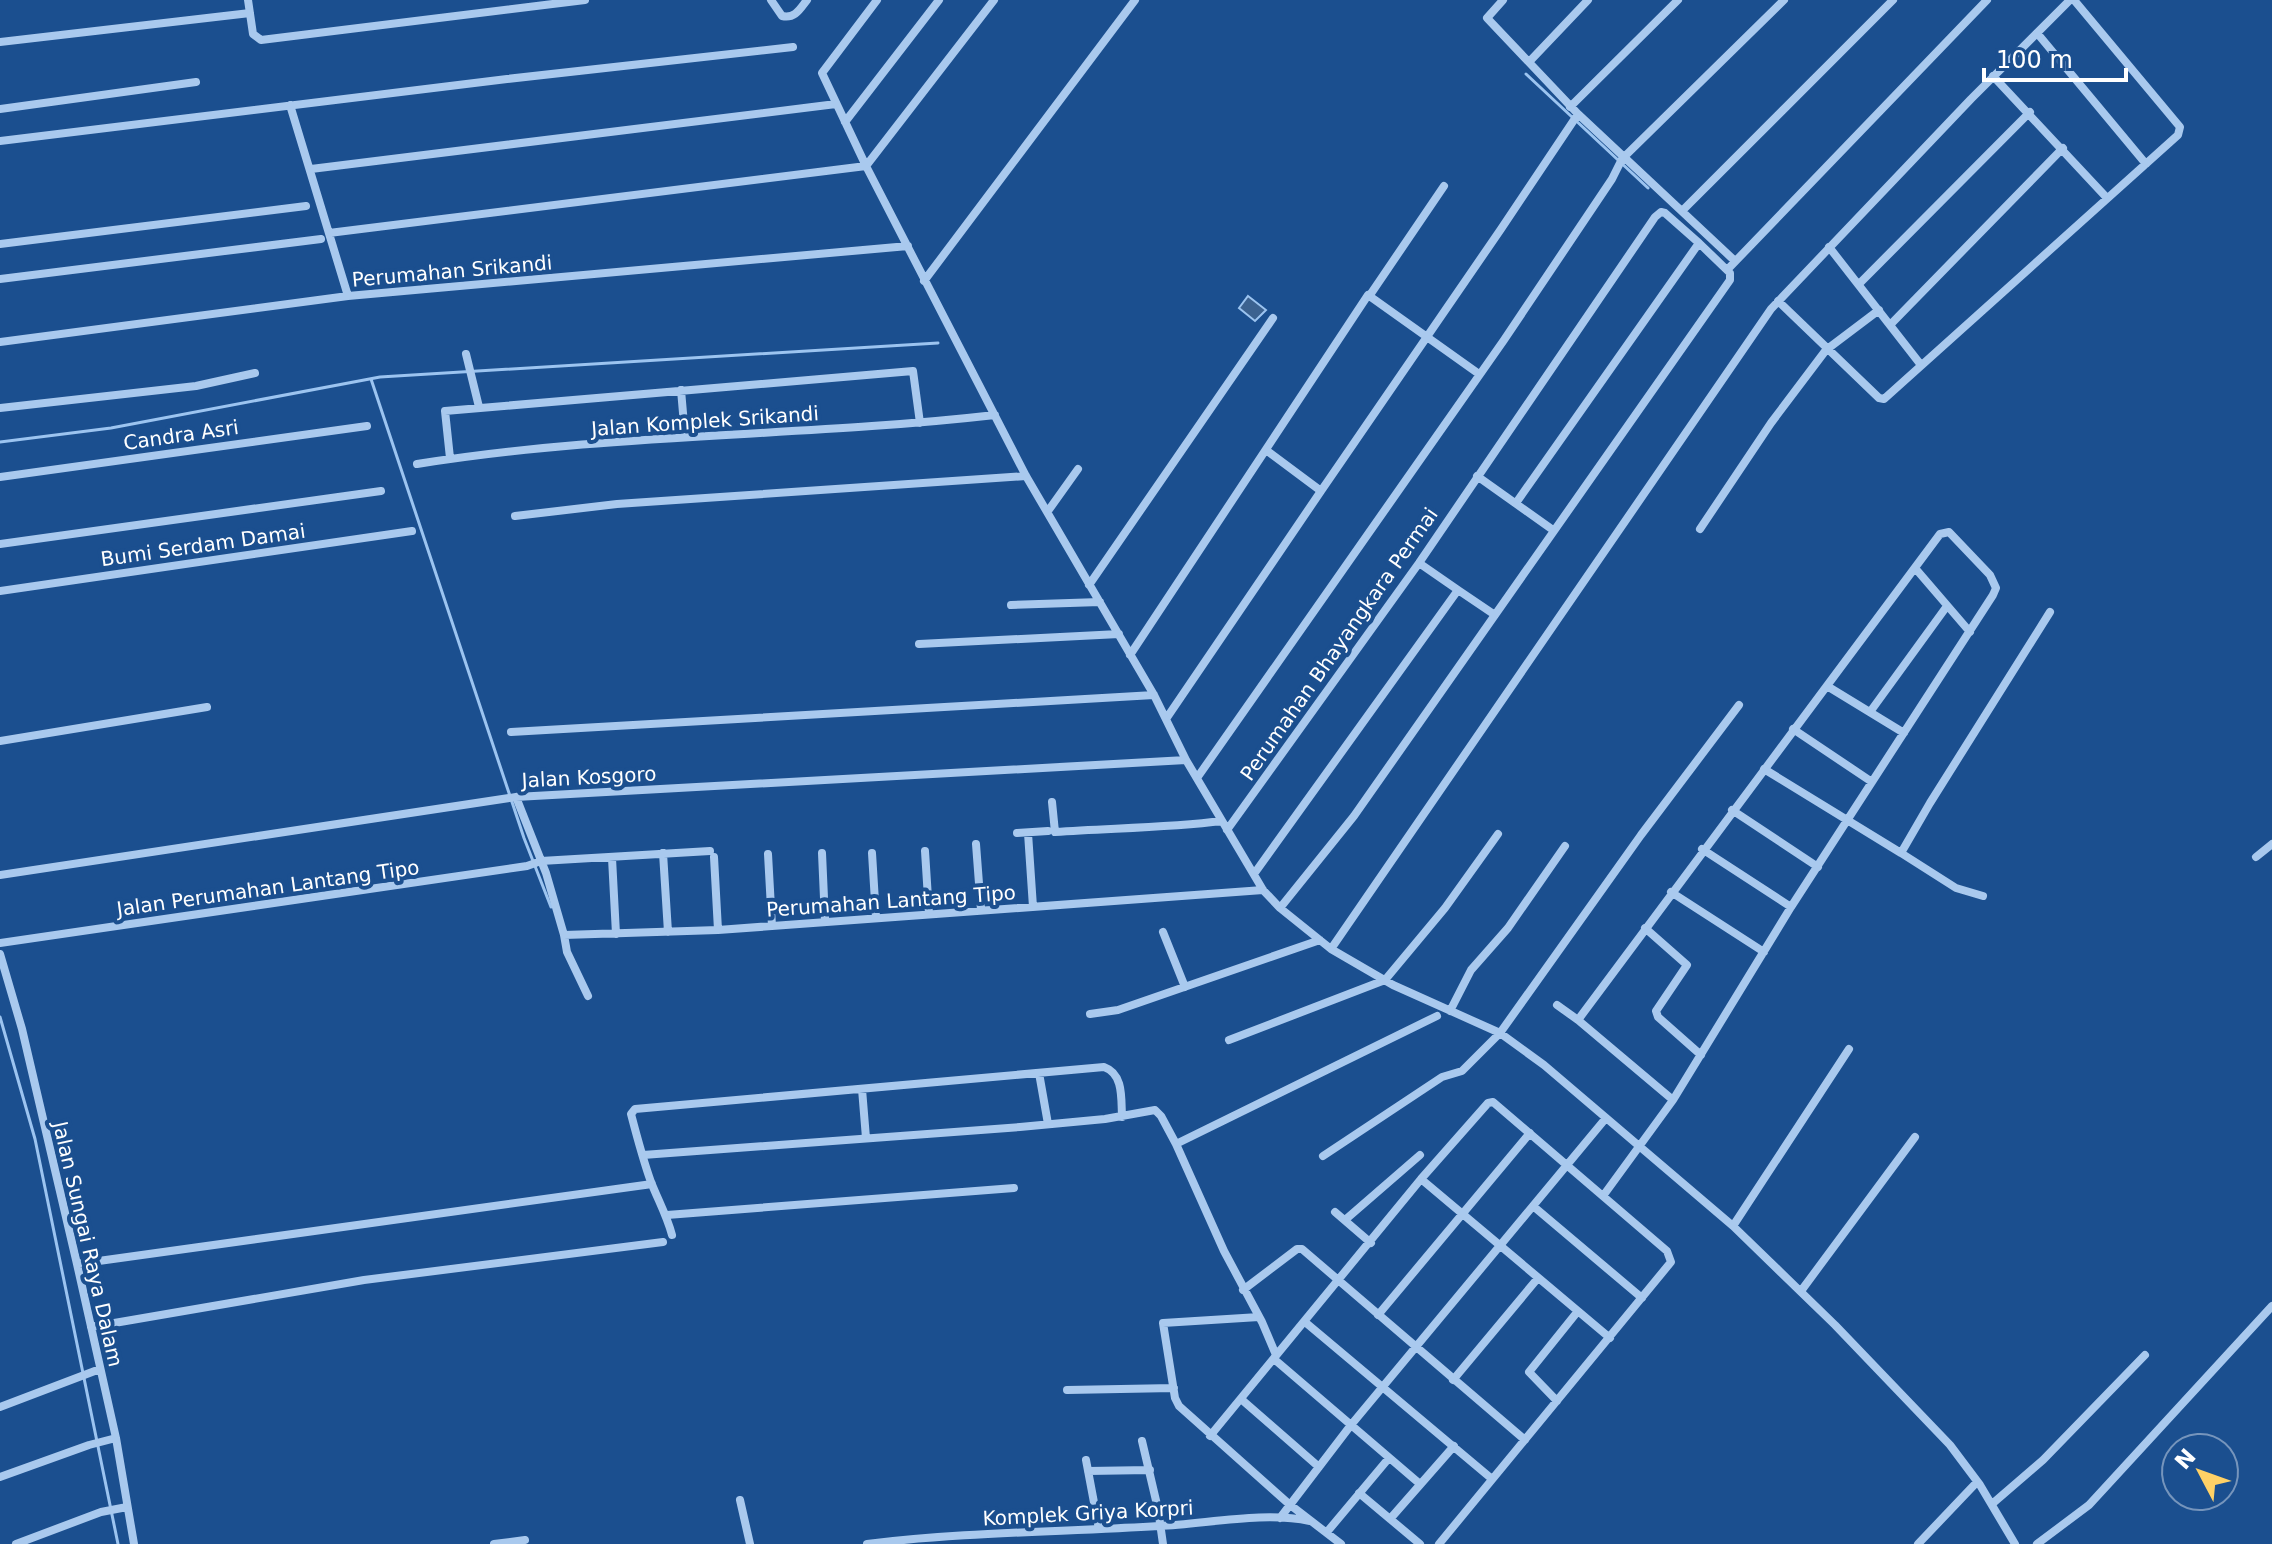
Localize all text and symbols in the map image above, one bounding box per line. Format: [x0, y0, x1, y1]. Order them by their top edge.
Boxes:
scale bar [1984, 32, 2126, 82]
text: 100 m [1996, 46, 2073, 74]
street label: Perumahan Srikandi [351, 250, 553, 292]
street label: Jalan Komplek Srikandi [588, 401, 820, 441]
street label: Candra Asri [122, 415, 240, 455]
street label: Perumahan Bhayangkara Permai [1235, 503, 1443, 785]
street label: Bumi Serdam Damai [99, 519, 307, 571]
street label: Jalan Kosgoro [519, 761, 657, 793]
street label: Jalan Perumahan Lantang Tipo [113, 855, 421, 921]
street label: Perumahan Lantang Tipo [765, 880, 1017, 922]
street label: Jalan Sungai Raya Dalam [48, 1117, 128, 1369]
north arrow [2160, 1432, 2240, 1512]
text: N [2170, 1444, 2201, 1474]
street label: Komplek Griya Korpri [982, 1495, 1194, 1531]

